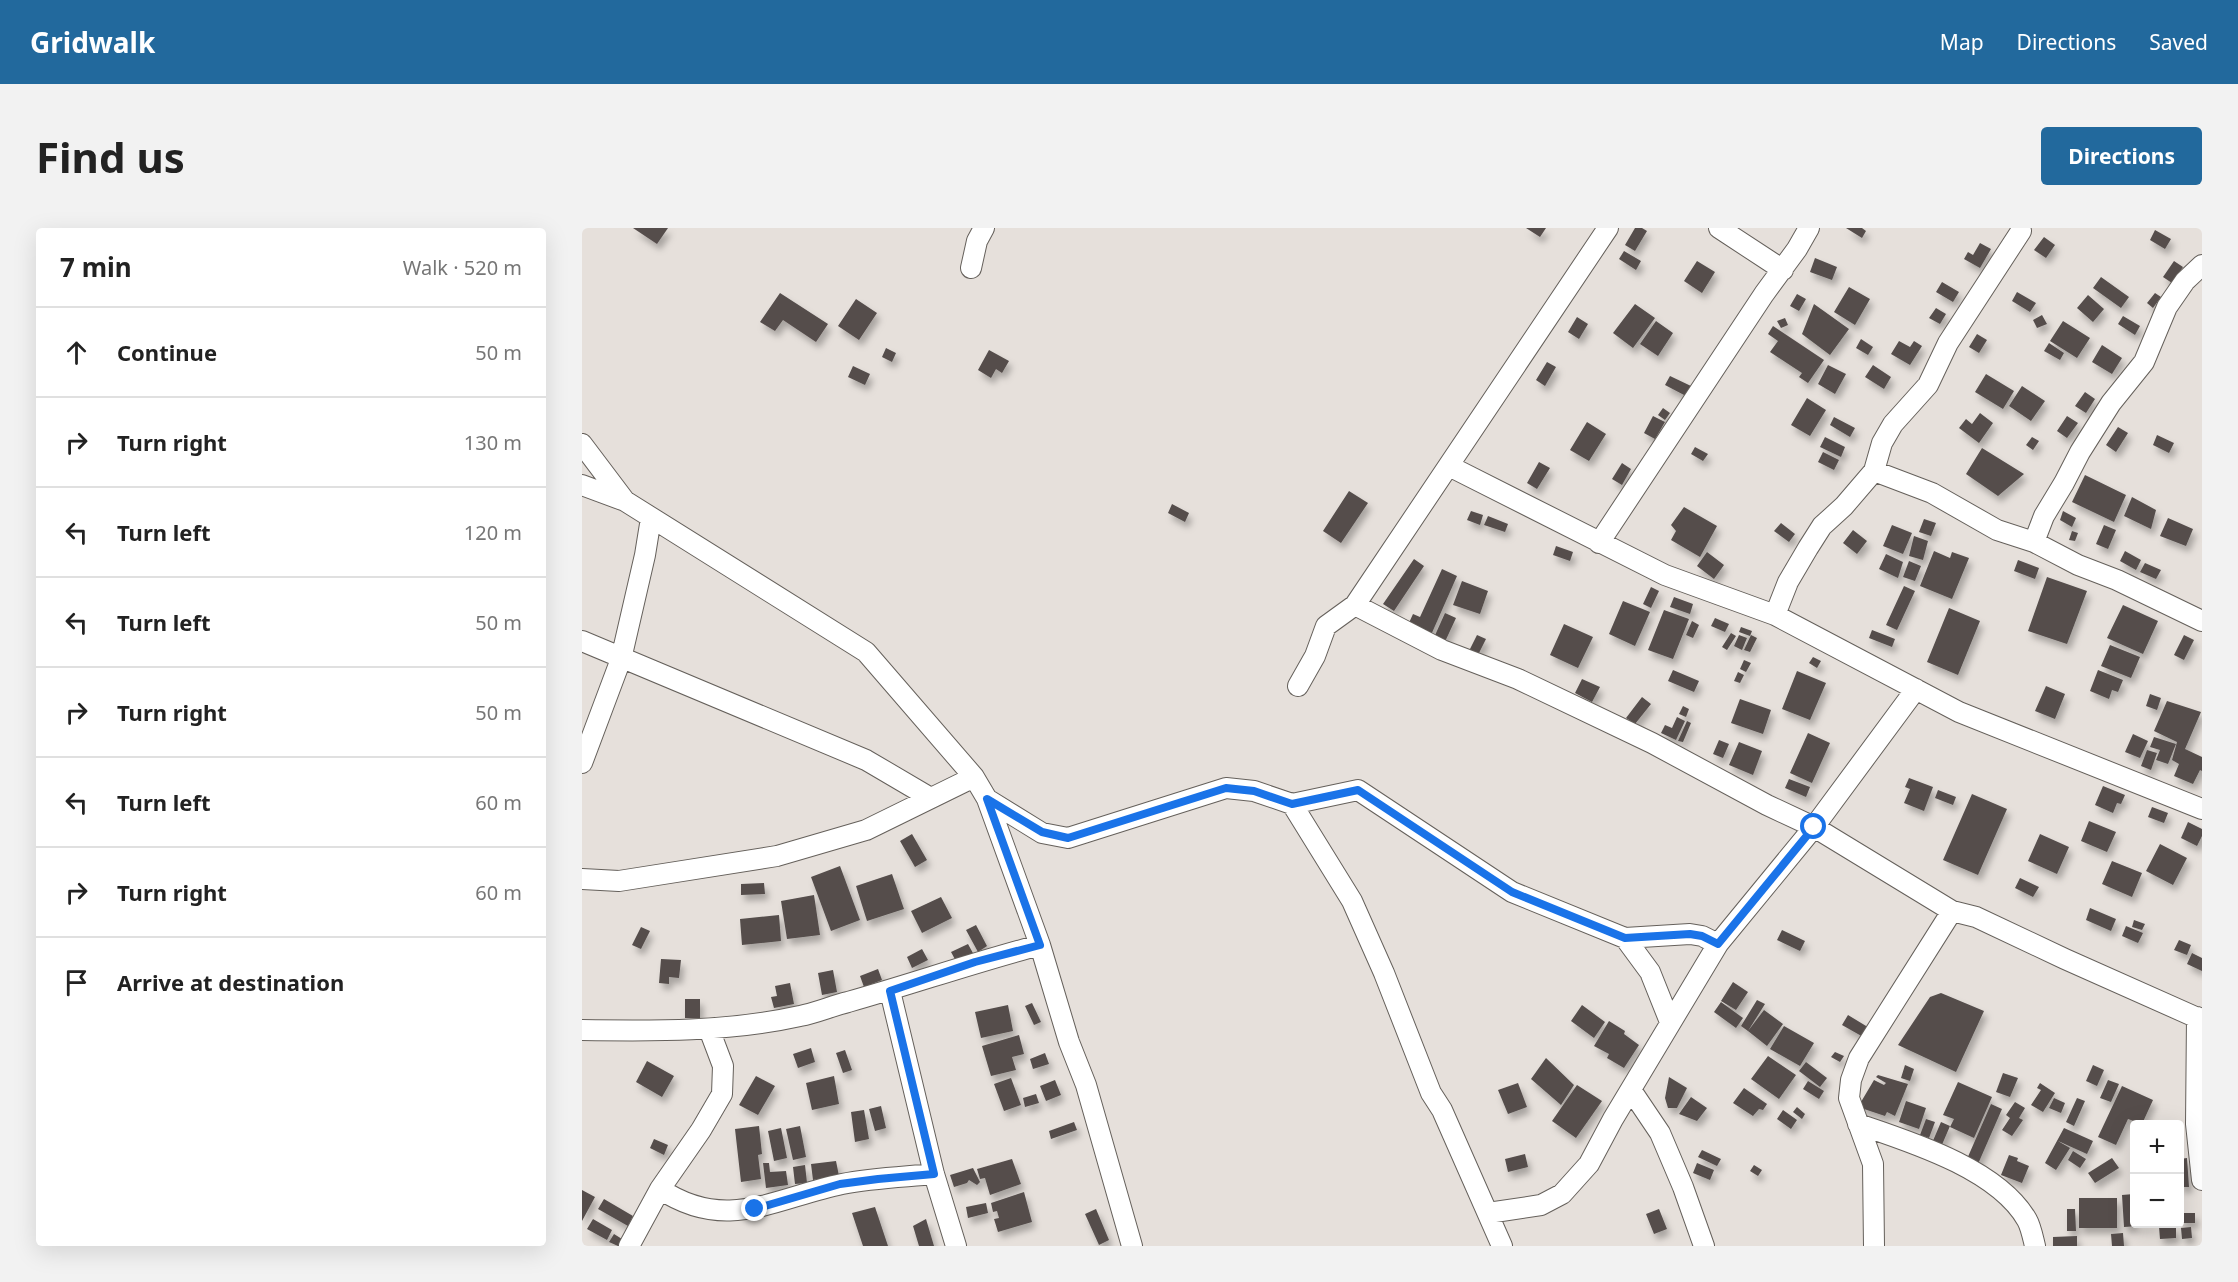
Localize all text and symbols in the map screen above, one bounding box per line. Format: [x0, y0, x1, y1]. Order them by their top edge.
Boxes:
text: Gridwalk [30, 23, 155, 61]
text: Map [1940, 28, 1984, 56]
text: Directions [2017, 28, 2116, 56]
text: Saved [2149, 28, 2208, 56]
button: Directions [2041, 127, 2202, 185]
text: Find us [36, 128, 185, 185]
text: 7 min [60, 249, 132, 285]
text: Walk · 520 m [403, 254, 522, 281]
icon: ahead [60, 336, 93, 369]
text: Continue [117, 337, 217, 367]
text: 50 m [475, 339, 522, 366]
icon: right [60, 426, 93, 459]
text: Turn right [117, 427, 227, 457]
text: 130 m [464, 429, 522, 456]
icon: left [60, 516, 93, 549]
text: Turn left [117, 517, 211, 547]
text: 120 m [464, 519, 522, 546]
icon: left [60, 606, 93, 639]
text: Turn left [117, 607, 211, 637]
text: 50 m [475, 609, 522, 636]
icon: right [60, 696, 93, 729]
text: Turn right [117, 697, 227, 727]
text: 50 m [475, 699, 522, 726]
icon: left [60, 786, 93, 819]
text: Turn left [117, 787, 211, 817]
text: 60 m [475, 789, 522, 816]
route start [1800, 813, 1826, 839]
icon: right [60, 876, 93, 909]
text: Turn right [117, 877, 227, 907]
text: 60 m [475, 879, 522, 906]
icon: arrive [60, 966, 93, 999]
text: Arrive at destination [117, 967, 344, 997]
map controls [2130, 1120, 2184, 1228]
button: + [2130, 1120, 2184, 1174]
button: − [2130, 1174, 2184, 1228]
route end [741, 1195, 767, 1221]

